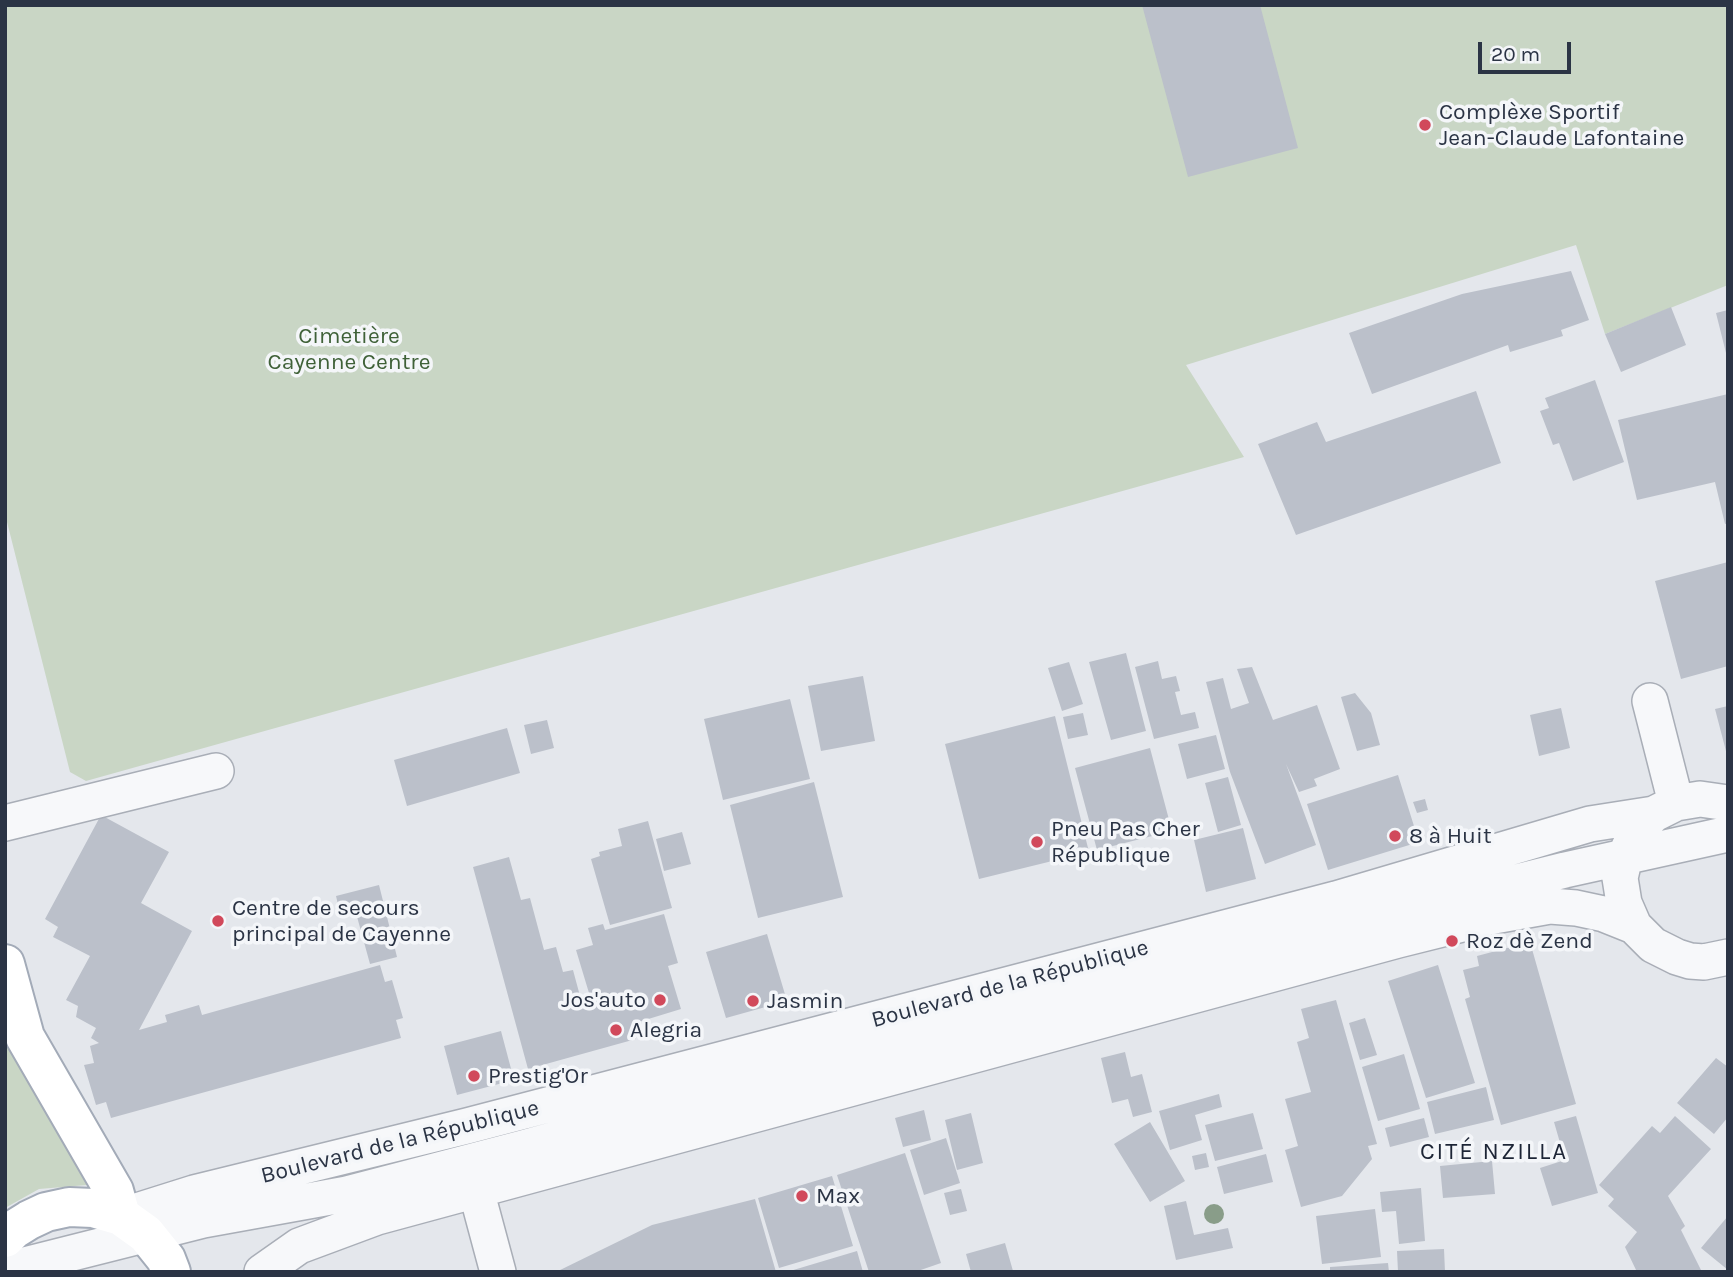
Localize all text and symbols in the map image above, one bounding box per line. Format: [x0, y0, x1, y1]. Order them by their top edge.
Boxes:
scale bar [1481, 28, 1574, 72]
text: 20 m [1491, 42, 1540, 66]
place label: Complèxe Sportif Jean-Claude Lafontaine [1439, 98, 1684, 152]
marker: Complèxe Sportif Jean-Claude Lafontaine [1417, 117, 1433, 133]
park label: Cimetière Cayenne Centre [268, 322, 430, 376]
place label: Pneu Pas Cher République [1051, 815, 1200, 869]
place label: 8 à Huit [1409, 822, 1492, 850]
marker: 8 à Huit [1387, 828, 1403, 844]
marker: Pneu Pas Cher République [1029, 834, 1045, 850]
place label: Centre de secours principal de Cayenne [232, 894, 451, 948]
marker: Centre de secours principal de Cayenne [210, 913, 226, 929]
place label: Roz dè Zend [1466, 927, 1593, 955]
marker: Roz dè Zend [1444, 933, 1460, 949]
street label: Boulevard de la République [869, 934, 1151, 1034]
place label: Jos'auto [561, 986, 646, 1014]
place label: Jasmin [767, 987, 843, 1015]
marker: Jos'auto [652, 992, 668, 1008]
marker: Jasmin [745, 993, 761, 1009]
place label: Alegria [630, 1016, 702, 1044]
marker: Alegria [608, 1022, 624, 1038]
place label: Prestig'Or [488, 1062, 588, 1090]
marker: Prestig'Or [466, 1068, 482, 1084]
street label: Boulevard de la République [258, 1094, 542, 1190]
district label: CITÉ NZILLA [1421, 1138, 1567, 1166]
place label: Max [816, 1182, 860, 1210]
marker: Max [794, 1188, 810, 1204]

